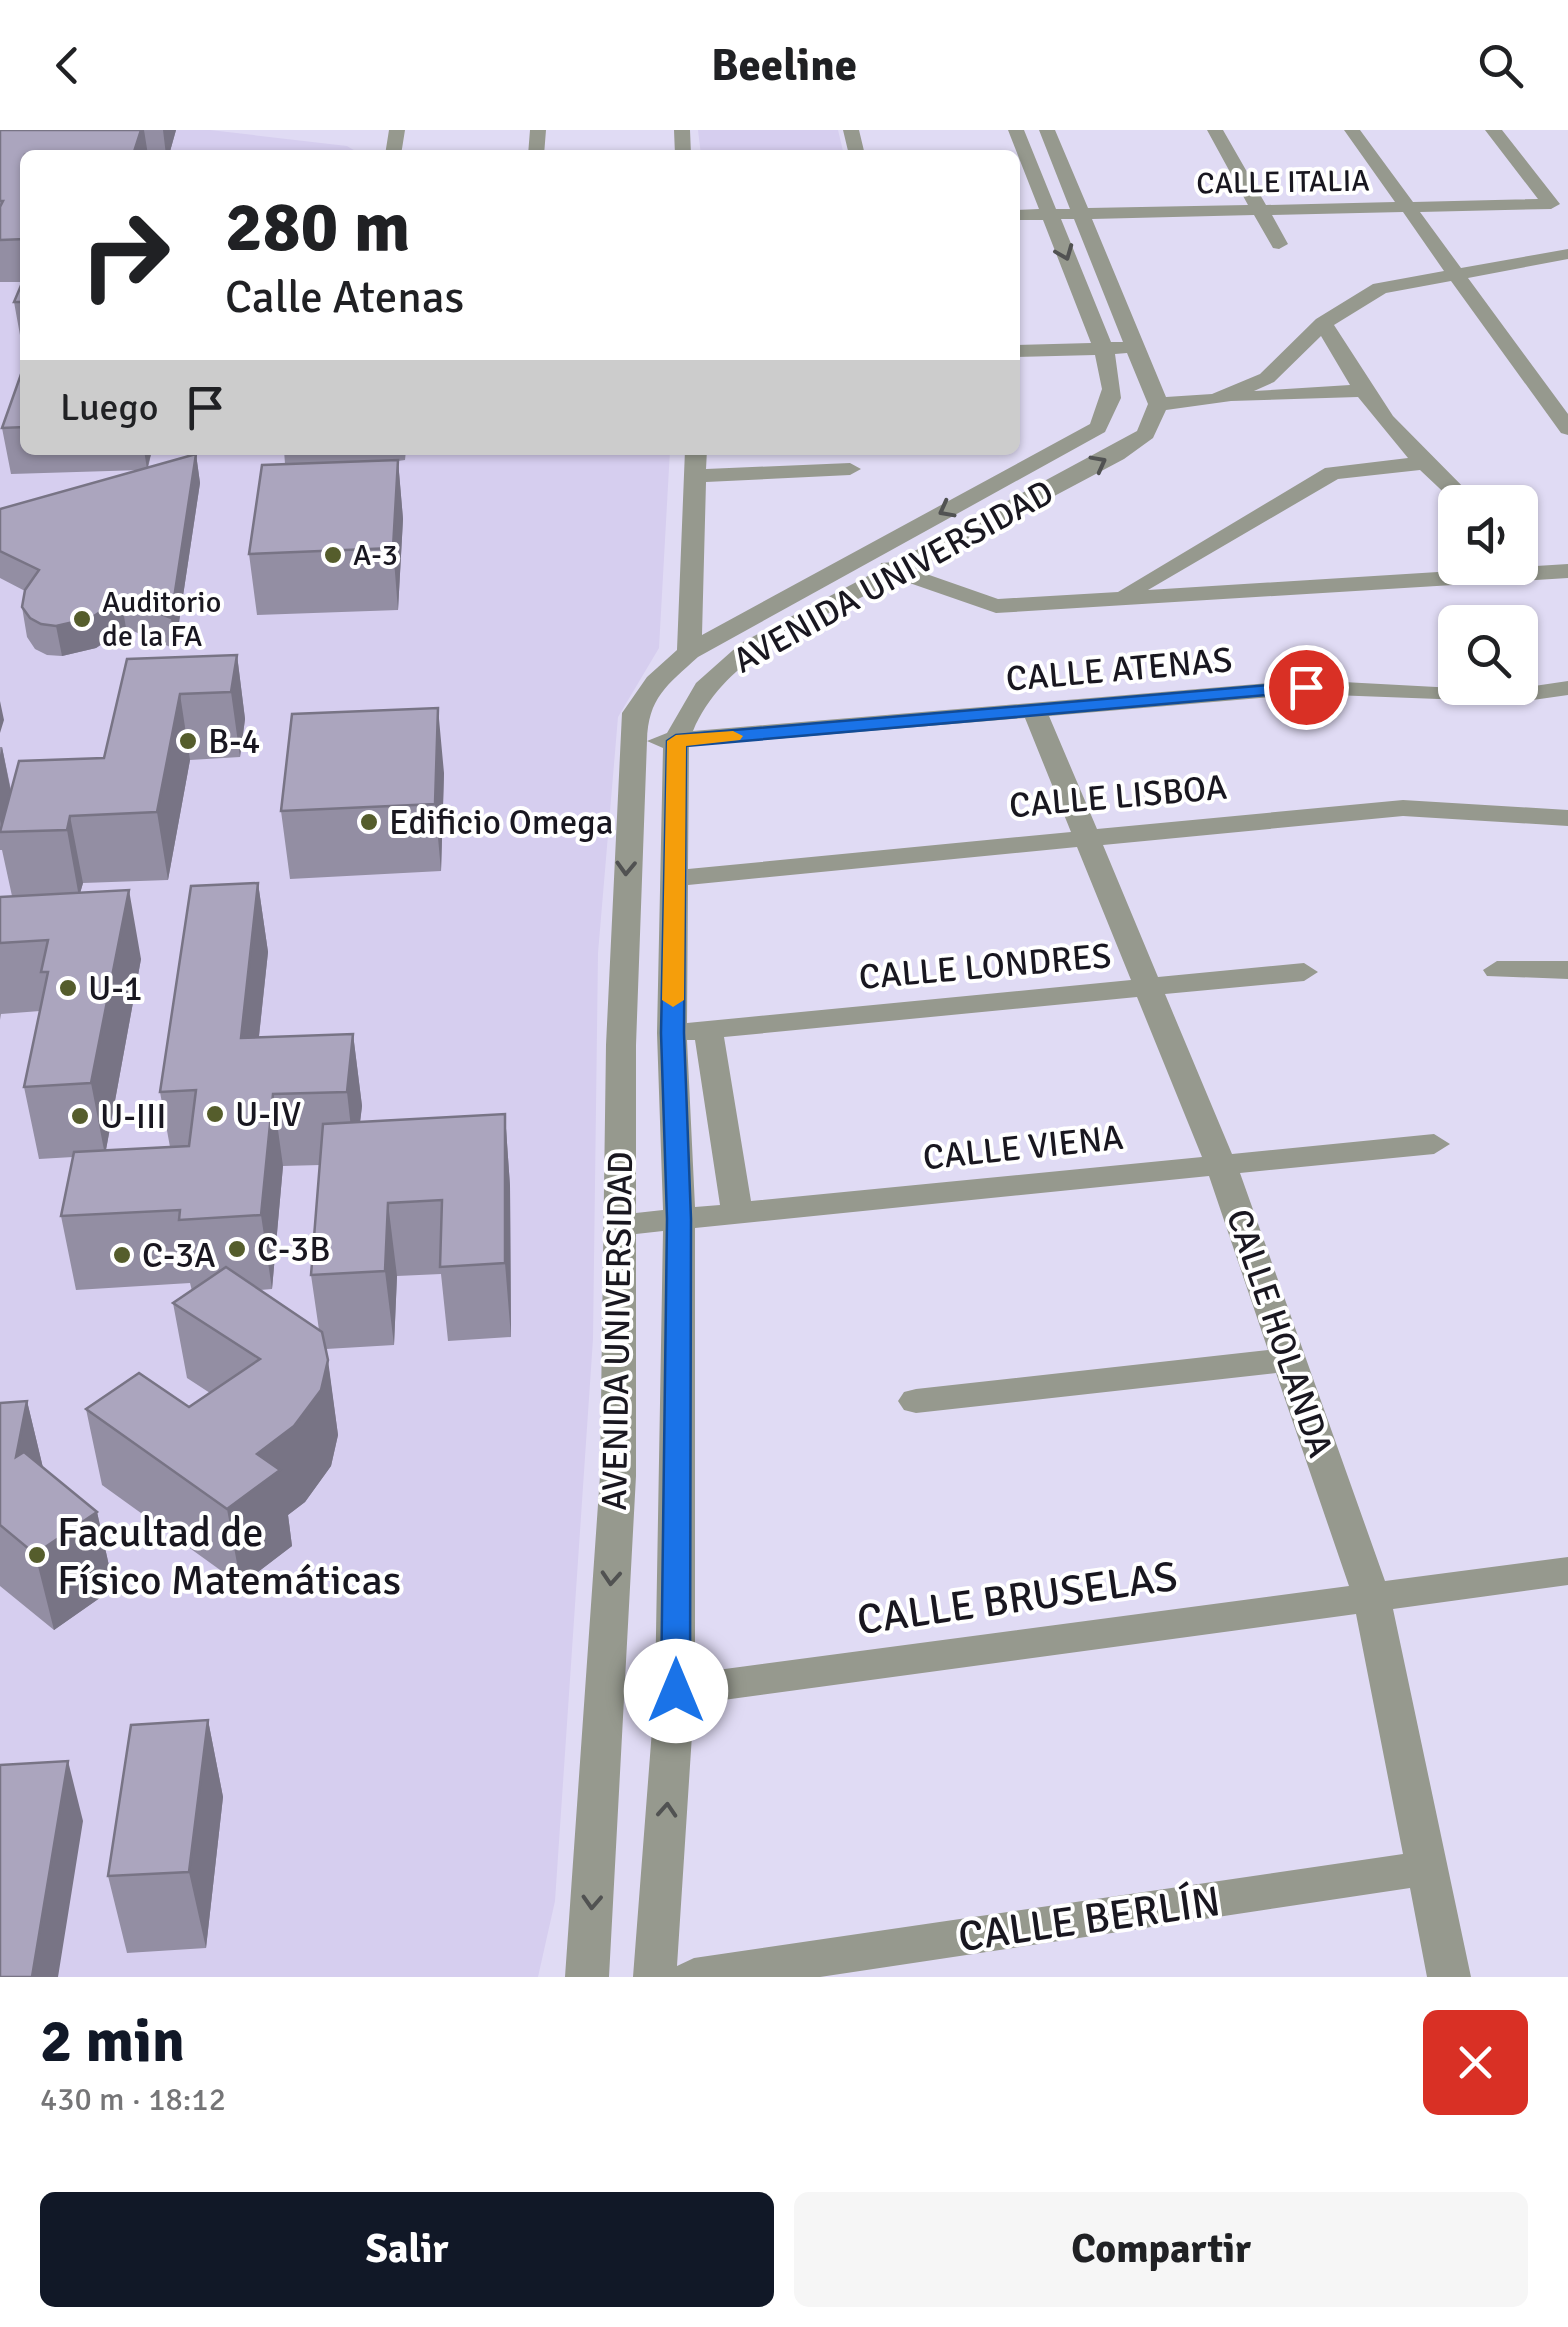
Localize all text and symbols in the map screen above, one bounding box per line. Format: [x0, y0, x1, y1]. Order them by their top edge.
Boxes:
icon: back [40, 38, 95, 93]
text: Beeline [711, 38, 857, 93]
icon: search [1473, 38, 1528, 93]
street label: CALLE ITALIA [1196, 162, 1370, 203]
text: 280 m [225, 184, 410, 270]
icon: right [60, 190, 190, 320]
one-way arrow [1054, 243, 1074, 261]
text: Calle Atenas [225, 270, 464, 325]
icon: arrive [178, 380, 233, 435]
text: Luego [60, 384, 158, 431]
one-way arrow [1089, 456, 1107, 476]
street label: AVENIDA UNIVERSIDAD [726, 471, 1061, 682]
map controls [1438, 485, 1538, 705]
button: sound [1438, 485, 1538, 585]
one-way arrow [939, 498, 957, 517]
place label: A-3 [353, 537, 398, 574]
marker: A-3 [322, 544, 344, 566]
place label: Auditorio de la FA [102, 584, 221, 655]
button: search [1438, 605, 1538, 705]
marker: Auditorio de la FA [71, 608, 93, 630]
street label: CALLE ATENAS [1004, 638, 1234, 701]
pin [1264, 645, 1349, 730]
icon: arrive [1279, 660, 1334, 715]
place label: B-4 [208, 720, 260, 763]
marker: B-4 [177, 730, 199, 752]
street label: CALLE LISBOA [1007, 766, 1229, 827]
place label: Edificio Omega [389, 801, 613, 844]
marker: Edificio Omega [358, 811, 380, 833]
one-way arrow [616, 860, 637, 876]
street label: CALLE LONDRES [857, 934, 1113, 999]
place label: U-1 [88, 967, 143, 1010]
marker: U-1 [57, 977, 79, 999]
place label: U-IV [235, 1093, 301, 1136]
place label: U-III [100, 1095, 166, 1138]
marker: U-IV [204, 1103, 226, 1125]
marker: U-III [69, 1105, 91, 1127]
street label: CALLE VIENA [921, 1116, 1125, 1179]
street label: AVENIDA UNIVERSIDAD [593, 1151, 642, 1511]
street label: CALLE HOLANDA [1217, 1204, 1342, 1463]
place label: C-3B [257, 1228, 330, 1271]
place label: C-3A [142, 1234, 216, 1277]
marker: C-3B [226, 1238, 248, 1260]
marker: C-3A [111, 1244, 133, 1266]
place label: Facultad de Físico Matemáticas [57, 1507, 401, 1606]
marker: Facultad de Físico Matemáticas [26, 1544, 48, 1566]
street label: CALLE BRUSELAS [854, 1551, 1181, 1646]
one-way arrow [601, 1570, 622, 1586]
position arrow [624, 1639, 728, 1743]
one-way arrow [656, 1801, 677, 1817]
street label: CALLE BERLÍN [955, 1876, 1223, 1963]
one-way arrow [582, 1894, 603, 1910]
text: 2 min [40, 2005, 185, 2079]
button: close [1423, 2010, 1528, 2115]
text: 430 m · 18:12 [40, 2080, 226, 2119]
button: Salir [40, 2192, 774, 2307]
button: Compartir [794, 2192, 1528, 2307]

